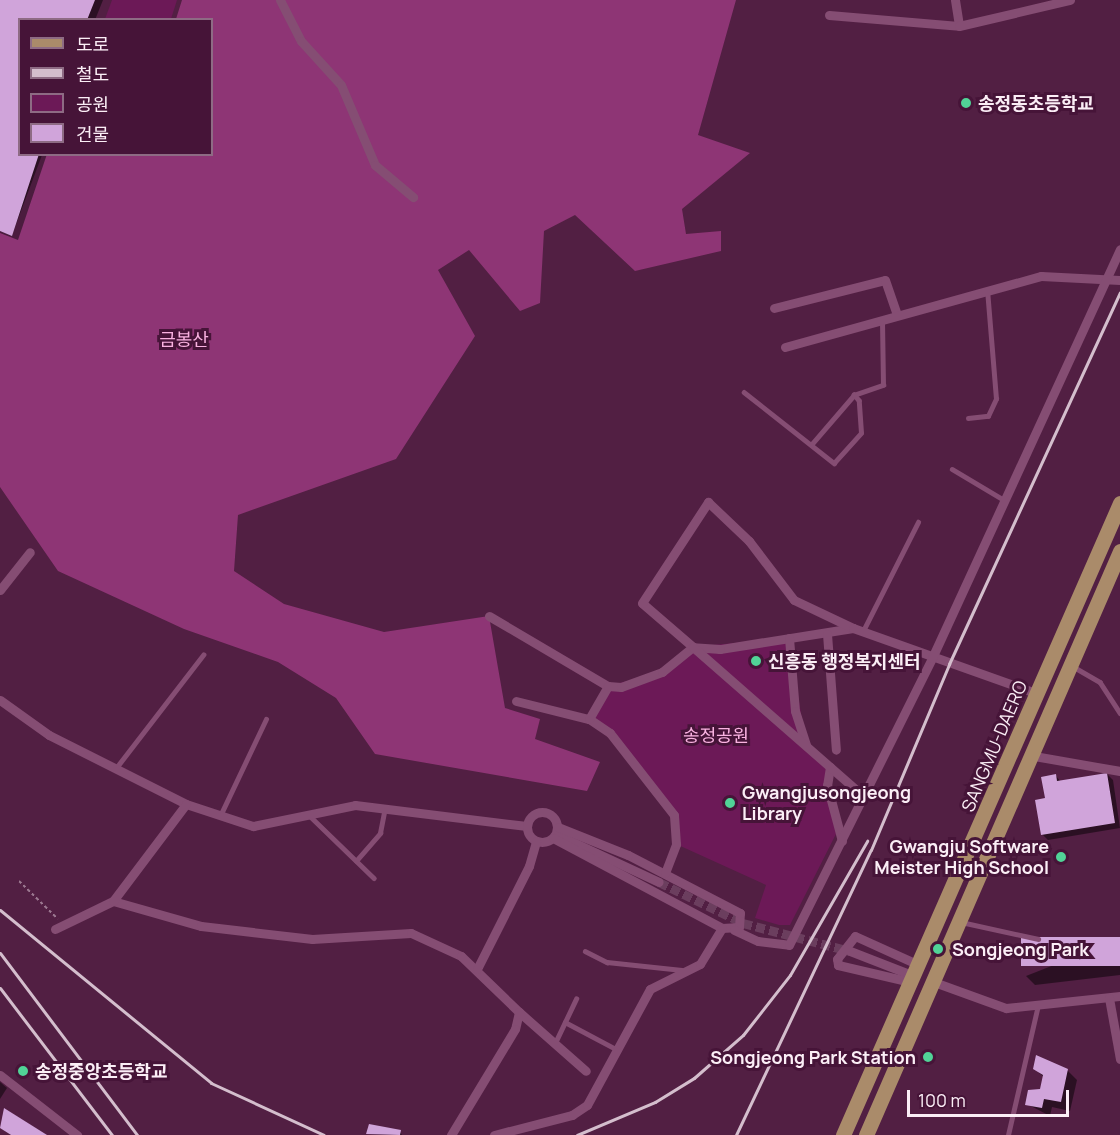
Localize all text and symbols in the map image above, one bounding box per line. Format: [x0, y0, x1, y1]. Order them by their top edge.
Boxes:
legend [18, 18, 213, 156]
text: 도로 [76, 32, 109, 56]
text: 철도 [76, 62, 109, 86]
text: 공원 [76, 92, 109, 116]
place label: 송정동초등학교 [978, 92, 1094, 114]
marker: 송정동초등학교 [959, 96, 973, 110]
text: 건물 [76, 122, 109, 146]
park label: 금봉산 [159, 328, 209, 350]
place label: 신흥동 행정복지센터 [768, 650, 921, 672]
marker: 신흥동 행정복지센터 [749, 654, 763, 668]
street label: SANGMU-DAERO [957, 677, 1031, 815]
park label: 송정공원 [683, 724, 749, 746]
place label: Gwangjusongjeong Library [742, 782, 911, 824]
marker: Gwangjusongjeong Library [723, 796, 737, 810]
place label: Gwangju Software Meister High School [874, 836, 1049, 878]
marker: Gwangju Software Meister High School [1054, 850, 1068, 864]
place label: Songjeong Park [952, 938, 1089, 960]
marker: Songjeong Park [929, 940, 947, 958]
place label: Songjeong Park Station [710, 1046, 916, 1068]
marker: Songjeong Park Station [921, 1050, 935, 1064]
place label: 송정중앙초등학교 [35, 1060, 167, 1082]
marker: 송정중앙초등학교 [16, 1064, 30, 1078]
scale bar [910, 1078, 1072, 1116]
text: 100 m [918, 1088, 966, 1112]

